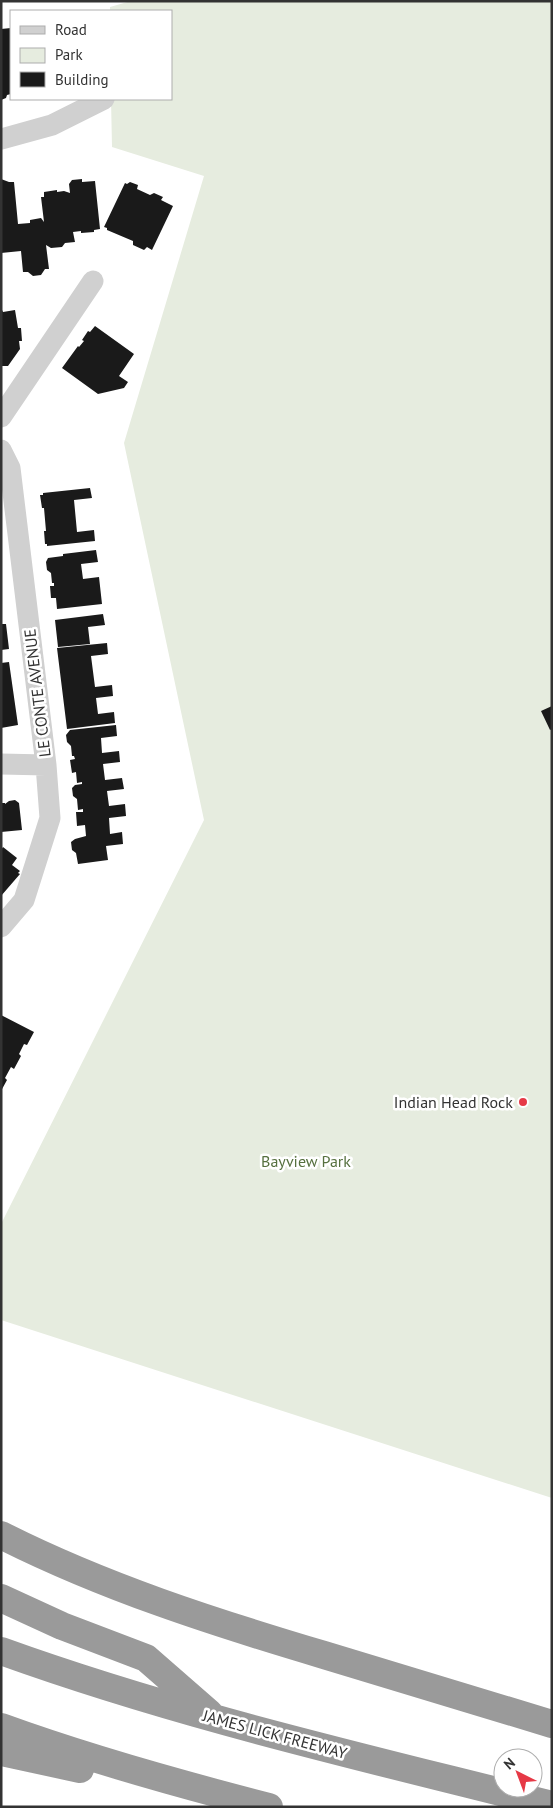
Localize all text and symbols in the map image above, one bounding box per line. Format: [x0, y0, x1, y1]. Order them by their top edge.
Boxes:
legend [10, 10, 172, 100]
text: Road [55, 20, 87, 39]
text: Park [55, 45, 83, 64]
text: Building [55, 70, 109, 89]
street label: LE CONTE AVENUE [19, 628, 55, 758]
place label: Indian Head Rock [394, 1092, 513, 1112]
marker: Indian Head Rock [517, 1096, 529, 1108]
park label: Bayview Park [261, 1151, 351, 1171]
street label: JAMES LICK FREEWAY [200, 1705, 349, 1763]
north arrow [493, 1748, 543, 1798]
text: N [500, 1754, 519, 1773]

